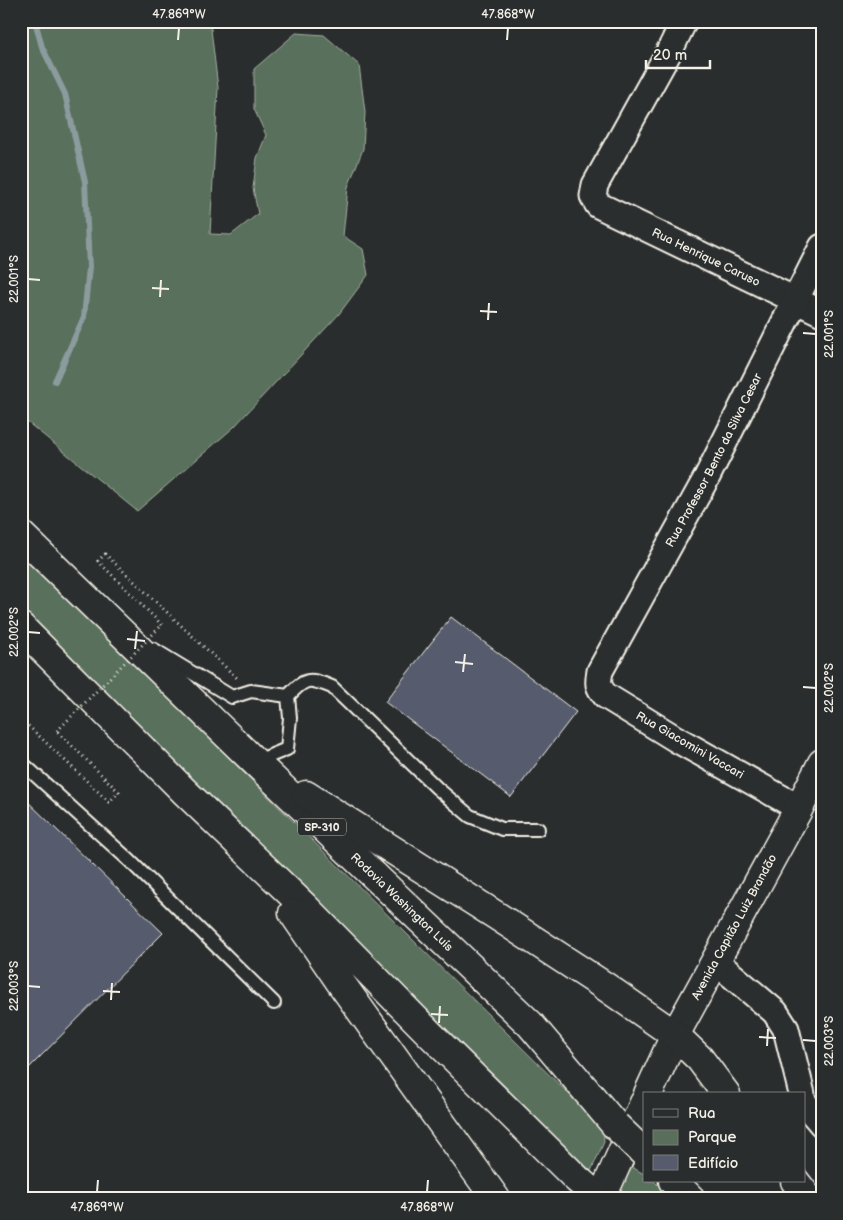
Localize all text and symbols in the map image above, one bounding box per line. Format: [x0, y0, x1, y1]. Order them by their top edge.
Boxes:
text: 47.869°W [152, 7, 206, 22]
text: 47.868°W [481, 7, 535, 22]
scale bar [646, 38, 709, 70]
text: 20 m [653, 46, 687, 65]
street label: Rua Henrique Caruso [649, 225, 762, 290]
text: 22.001°S [7, 255, 22, 303]
text: 22.001°S [822, 310, 837, 358]
street label: Rua Professor Bento da Silva Cesar [663, 370, 766, 550]
text: 22.002°S [7, 607, 22, 657]
text: 22.002°S [822, 663, 837, 713]
street label: Rua Giacomini Vaccari [633, 708, 747, 783]
road number: SP-310 [298, 819, 346, 836]
street label: Rodovia Washington Luís [347, 850, 456, 955]
street label: Avenida Capitão Luiz Brandão [689, 852, 780, 1003]
text: 22.003°S [7, 961, 22, 1011]
text: 22.003°S [822, 1016, 837, 1066]
legend [643, 1092, 806, 1182]
text: Rua [688, 1104, 716, 1123]
text: Parque [688, 1128, 737, 1147]
text: Edifício [688, 1154, 738, 1173]
text: 47.869°W [70, 1200, 124, 1215]
text: 47.868°W [400, 1200, 454, 1215]

